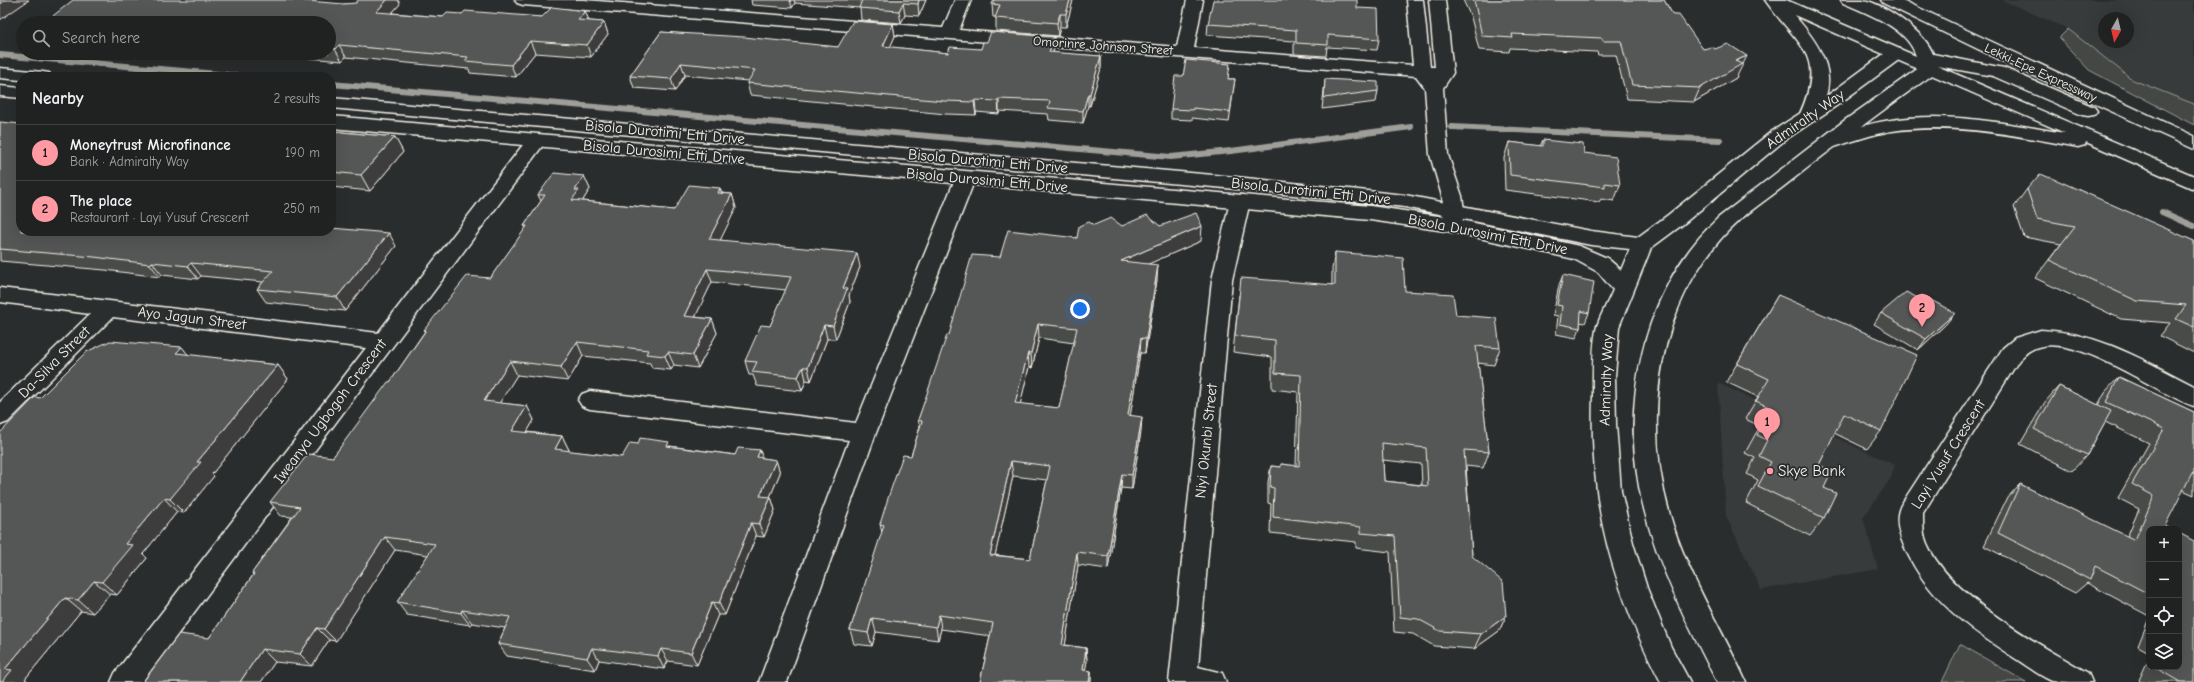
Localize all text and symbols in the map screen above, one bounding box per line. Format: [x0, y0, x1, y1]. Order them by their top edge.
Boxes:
north arrow [2098, 12, 2134, 48]
search box [16, 16, 336, 60]
icon: search [30, 27, 52, 49]
text: Search here [62, 29, 140, 47]
street label: Omorinre Johnson Street [1032, 33, 1175, 58]
street label: Lekki-Epe Expressway [1982, 40, 2100, 105]
street label: Admiralty Way [1762, 85, 1848, 153]
text: Nearby [32, 89, 83, 108]
text: 2 results [273, 91, 320, 106]
street label: Bisola Durotimi Etti Drive [584, 116, 746, 148]
text: Moneytrust Microfinance [70, 136, 231, 154]
street label: Bisola Durosimi Etti Drive [582, 136, 746, 168]
text: 1 [42, 145, 48, 160]
text: 190 m [285, 145, 320, 160]
street label: Bisola Durotimi Etti Drive [907, 145, 1069, 177]
text: Bank · Admiralty Way [70, 154, 189, 169]
street label: Bisola Durosimi Etti Drive [905, 164, 1069, 196]
street label: Bisola Durotimi Etti Drive [1230, 174, 1392, 208]
text: The place [70, 192, 132, 210]
text: 2 [42, 201, 48, 216]
text: 250 m [283, 201, 320, 216]
text: Restaurant · Layi Yusuf Crescent [70, 210, 249, 225]
street label: Bisola Durosimi Etti Drive [1407, 210, 1570, 258]
pin: 2 [1909, 294, 1935, 327]
your location [1070, 299, 1090, 319]
street label: Ayo Jagun Street [137, 302, 248, 334]
street label: Da-Silva Street [14, 322, 94, 402]
street label: Admiralty Way [1595, 334, 1617, 426]
street label: Iweanya Ugbogoh Crescent [270, 335, 391, 487]
street label: Niyi Okunbi Street [1191, 382, 1221, 499]
street label: Layi Yusuf Crescent [1907, 395, 1989, 512]
pin: 1 [1754, 408, 1780, 441]
place label: Skye Bank [1778, 462, 1846, 480]
marker: Skye Bank [1765, 466, 1775, 476]
map controls [2146, 526, 2182, 670]
button: + [2146, 526, 2182, 562]
button: − [2146, 562, 2182, 598]
button: locate [2146, 598, 2182, 634]
button: layers [2146, 634, 2182, 670]

